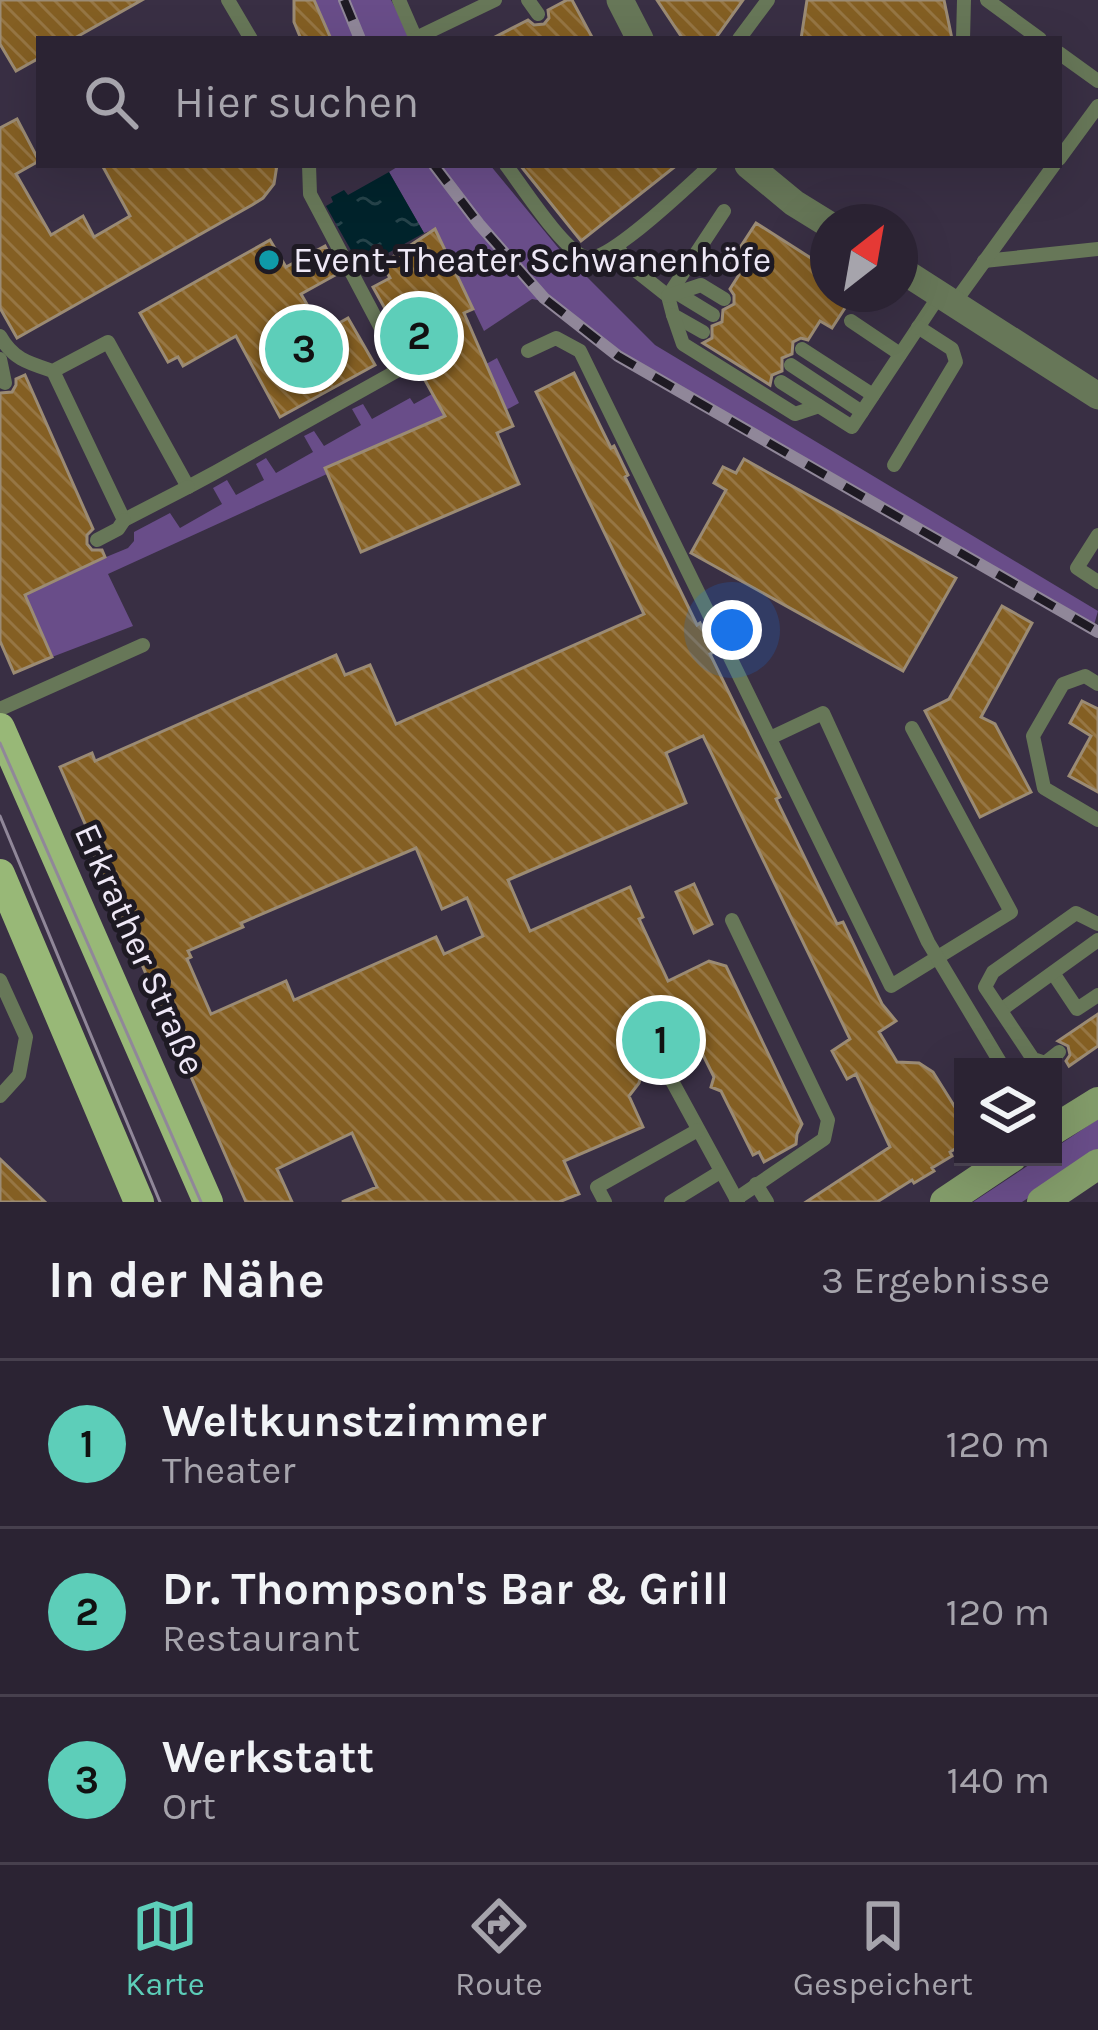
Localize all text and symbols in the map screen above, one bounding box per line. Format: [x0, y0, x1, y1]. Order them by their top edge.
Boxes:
search box [36, 36, 1062, 168]
icon: search [78, 69, 144, 135]
text: Hier suchen [174, 76, 419, 128]
north arrow [810, 204, 918, 312]
place label: Event-Theater Schwanenhöfe [293, 239, 771, 281]
marker: Event-Theater Schwanenhöfe [256, 247, 282, 273]
pin: 2 [380, 291, 458, 381]
pin: 3 [265, 304, 343, 394]
your location [702, 600, 762, 660]
street label: Erkrather Straße [66, 817, 214, 1081]
pin: 1 [622, 995, 700, 1085]
map controls [954, 1058, 1062, 1166]
button: layers [954, 1058, 1062, 1166]
text: In der Nähe [48, 1250, 325, 1310]
text: 3 Ergebnisse [821, 1257, 1050, 1303]
text: Weltkunstzimmer [162, 1395, 546, 1447]
text: 1 [80, 1421, 94, 1467]
text: 120 m [946, 1421, 1050, 1467]
text: Theater [162, 1447, 295, 1493]
text: Dr. Thompson's Bar & Grill [162, 1563, 729, 1615]
text: 2 [75, 1589, 99, 1635]
text: 120 m [946, 1589, 1050, 1635]
text: Restaurant [162, 1615, 360, 1661]
text: Werkstatt [162, 1731, 374, 1783]
text: 3 [75, 1757, 99, 1803]
text: 140 m [946, 1757, 1050, 1803]
text: Ort [162, 1783, 216, 1829]
tab: Karte [125, 1893, 205, 2003]
tab: Route [455, 1893, 543, 2003]
tab: Gespeichert [793, 1893, 973, 2003]

